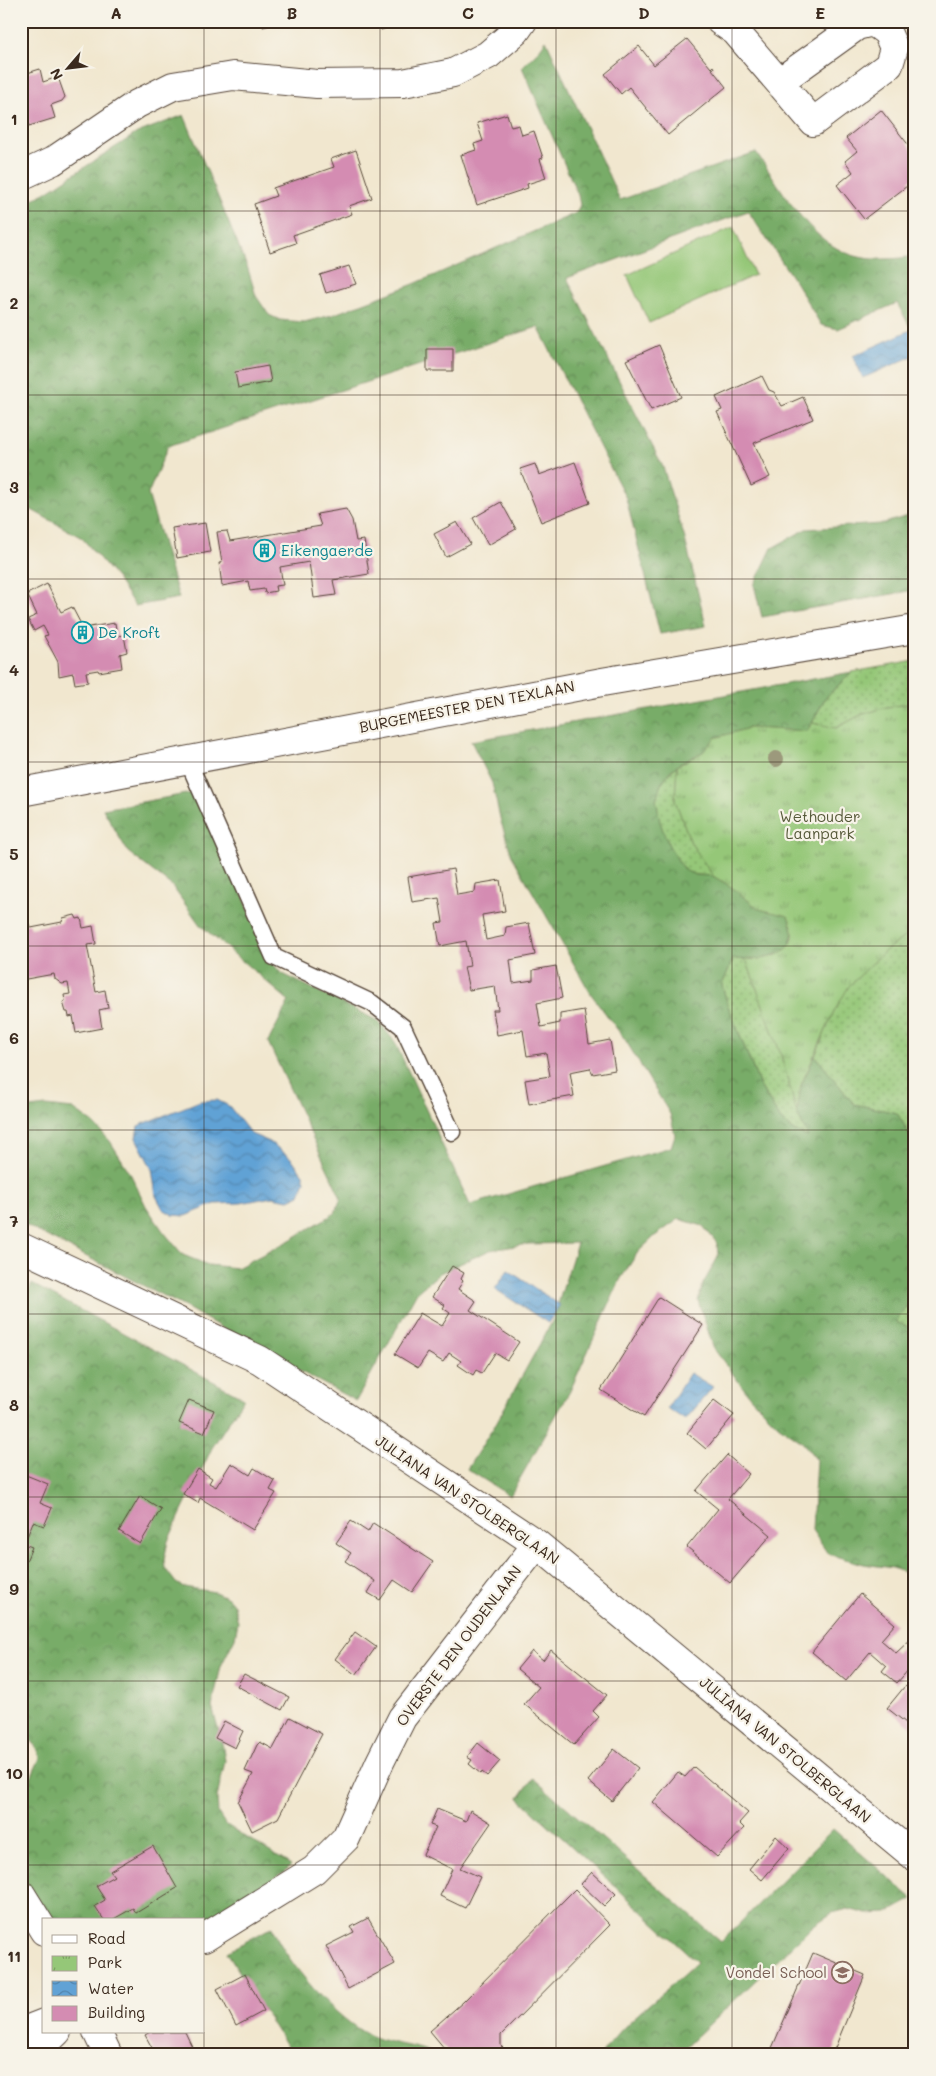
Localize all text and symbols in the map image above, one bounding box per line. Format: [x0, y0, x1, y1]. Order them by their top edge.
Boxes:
text: A [110, 2, 122, 23]
text: B [287, 2, 297, 23]
text: C [462, 2, 474, 23]
text: D [638, 2, 650, 23]
text: E [815, 2, 825, 23]
north arrow [42, 42, 92, 92]
text: N [45, 65, 67, 83]
text: 1 [10, 108, 18, 129]
text: 2 [10, 292, 19, 313]
text: 3 [9, 476, 19, 497]
building icon: Eikengaerde [253, 539, 277, 563]
place label: Eikengaerde [281, 540, 373, 560]
building icon: De Kroft [70, 621, 94, 645]
place label: De Kroft [98, 622, 160, 642]
text: 4 [9, 659, 19, 680]
street label: BURGEMEESTER DEN TEXLAAN [357, 675, 576, 737]
park label: Wethouder Laanpark [780, 806, 860, 843]
text: 5 [9, 843, 19, 864]
text: 6 [9, 1027, 19, 1048]
text: 7 [10, 1210, 19, 1231]
text: 8 [9, 1394, 19, 1415]
street label: JULIANA VAN STOLBERGLAAN [372, 1430, 563, 1568]
street label: OVERSTE DEN OUDENLAAN [391, 1561, 525, 1730]
text: 9 [9, 1578, 19, 1599]
street label: JULIANA VAN STOLBERGLAAN [696, 1672, 876, 1827]
text: 10 [5, 1762, 23, 1783]
legend [42, 1918, 205, 2034]
text: Road [88, 1928, 125, 1948]
text: 11 [7, 1945, 21, 1966]
text: Park [88, 1952, 122, 1972]
school or university icon: Vondel School [831, 1961, 855, 1985]
place label: Vondel School [726, 1962, 827, 1982]
text: Water [88, 1978, 134, 1998]
text: Building [88, 2002, 145, 2022]

